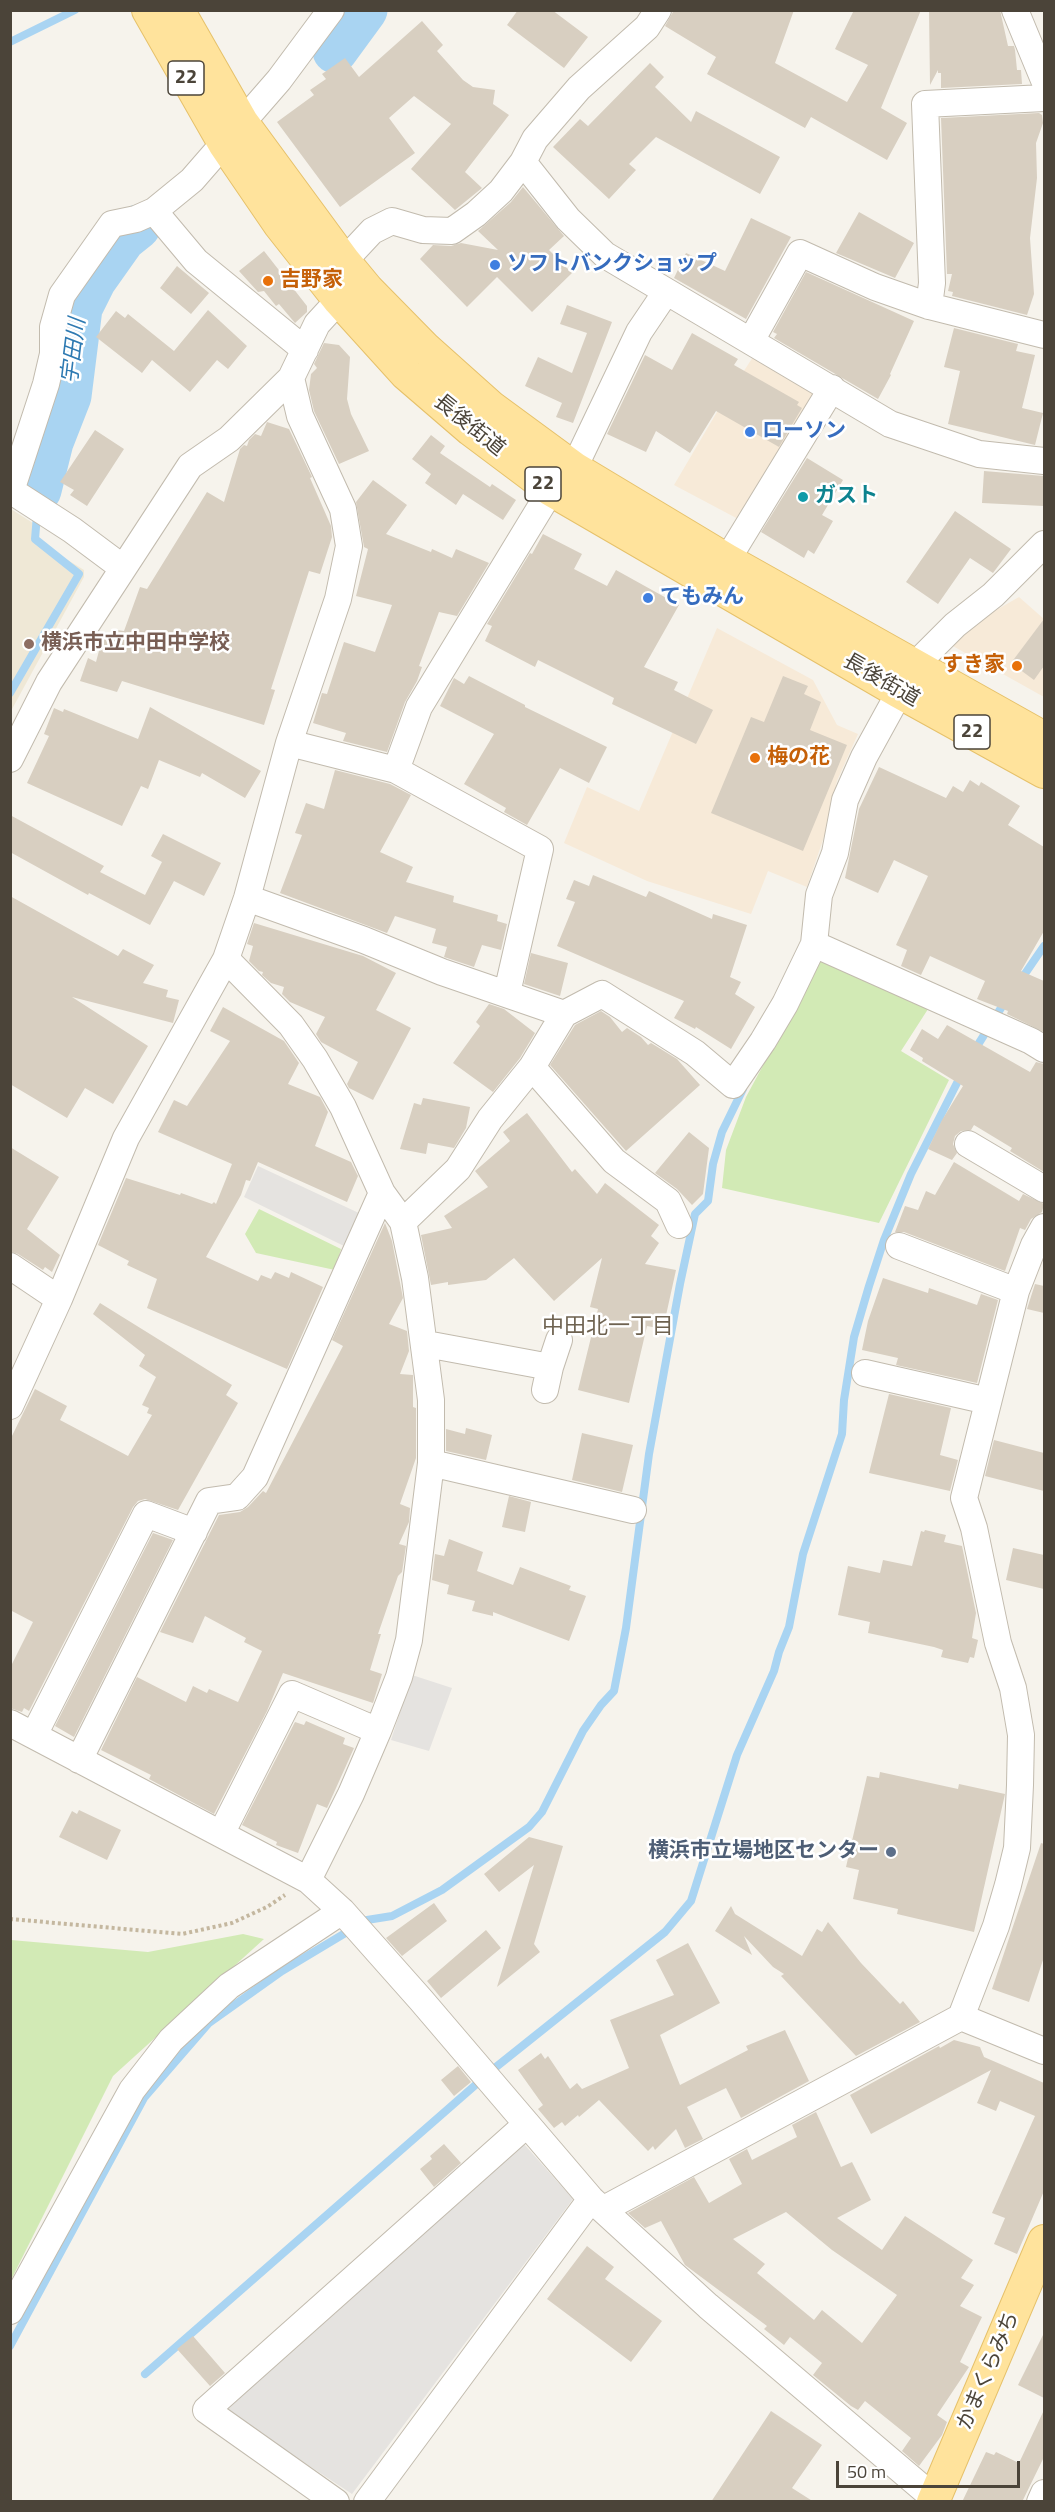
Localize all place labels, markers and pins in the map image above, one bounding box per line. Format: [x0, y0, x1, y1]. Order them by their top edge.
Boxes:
place label: ソフトバンクショップ [507, 252, 717, 278]
marker: ソフトバンクショップ [488, 258, 502, 272]
place label: 吉野家 [280, 268, 343, 294]
marker: 吉野家 [261, 274, 275, 288]
place label: ローソン [762, 419, 846, 445]
marker: ローソン [743, 425, 757, 439]
place label: ガスト [815, 484, 878, 510]
marker: ガスト [796, 490, 810, 504]
place label: てもみん [660, 585, 744, 611]
marker: てもみん [641, 591, 655, 605]
place label: 横浜市立中田中学校 [41, 631, 230, 657]
marker: 横浜市立中田中学校 [22, 637, 36, 651]
place label: すき家 [942, 653, 1005, 679]
marker: すき家 [1010, 659, 1024, 673]
place label: 梅の花 [767, 745, 830, 771]
marker: 梅の花 [748, 751, 762, 765]
place label: 横浜市立場地区センター [648, 1839, 879, 1865]
marker: 横浜市立場地区センター [884, 1845, 898, 1859]

